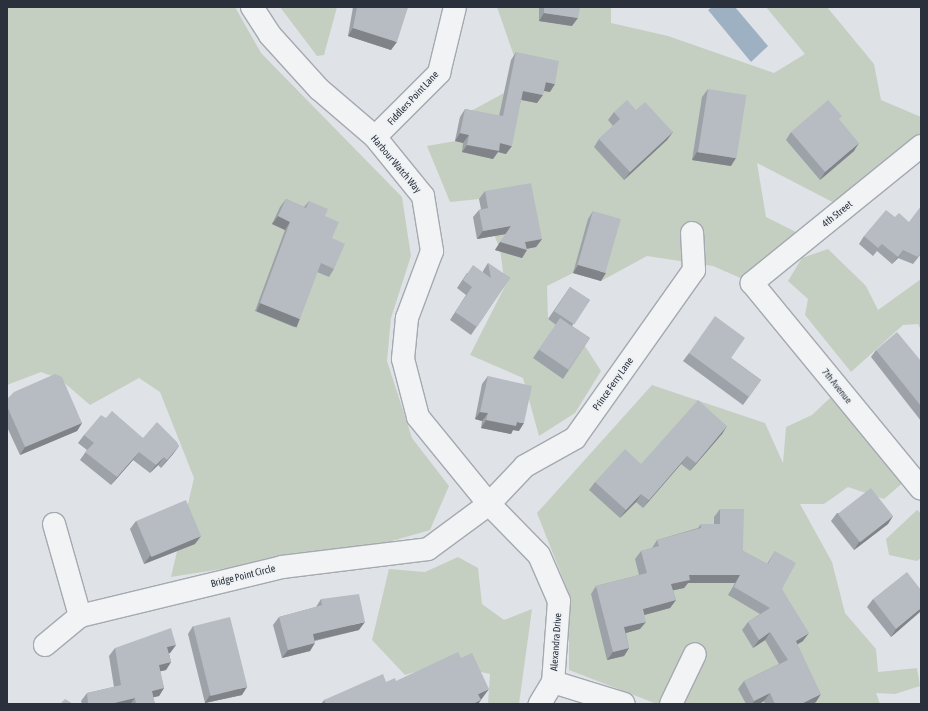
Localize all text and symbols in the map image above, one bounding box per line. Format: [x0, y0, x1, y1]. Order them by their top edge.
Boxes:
street label: Fiddlers Point Lane [385, 68, 441, 128]
street label: Harbour Watch Way [368, 133, 424, 195]
street label: 4th Street [819, 198, 855, 230]
street label: Prince Ferry Lane [590, 355, 636, 413]
street label: 7th Avenue [819, 366, 855, 406]
street label: Bridge Point Circle [209, 562, 277, 590]
street label: Alexandra Drive [548, 612, 564, 672]

